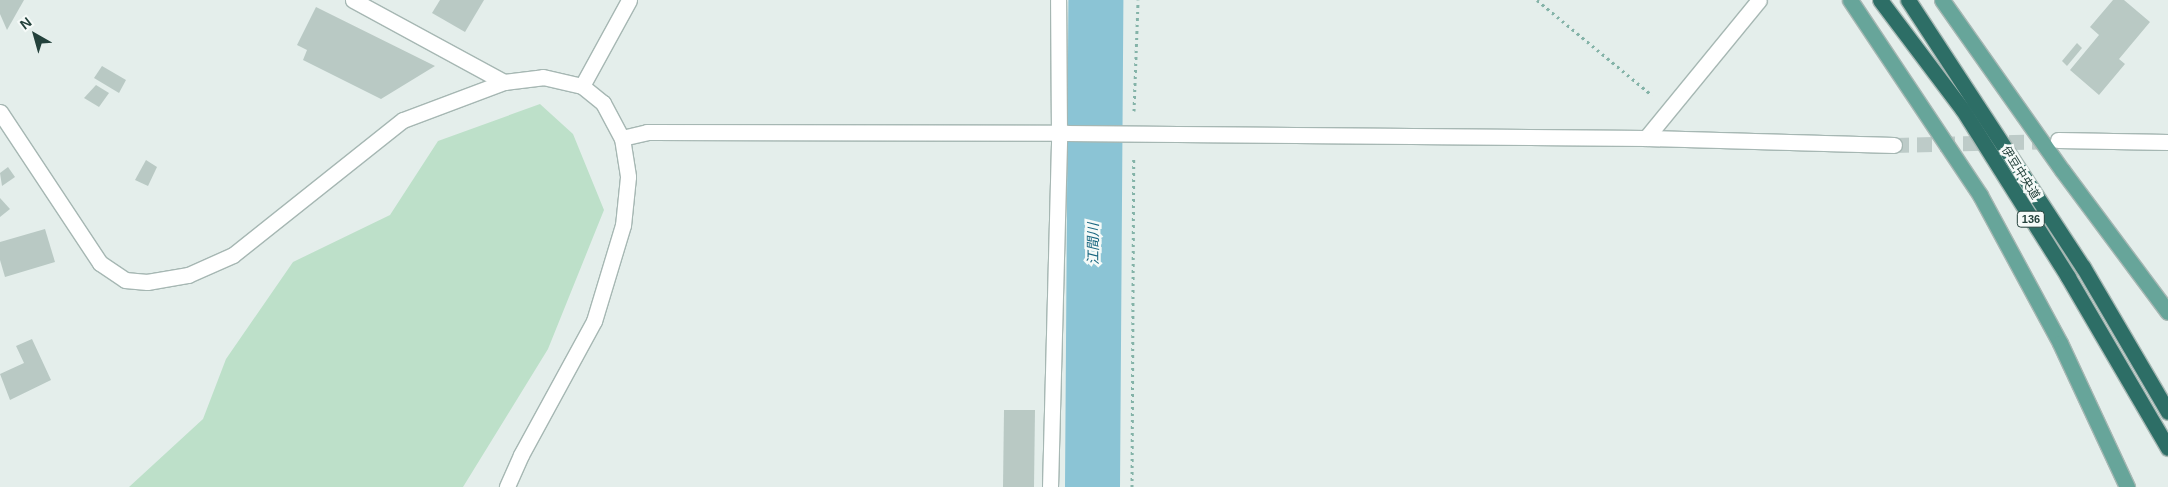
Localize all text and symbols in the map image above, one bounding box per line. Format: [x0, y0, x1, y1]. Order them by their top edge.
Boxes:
north arrow [10, 10, 60, 60]
text: N [17, 14, 35, 33]
street label: 伊豆中央道 [1998, 144, 2042, 202]
road number: 136 [2016, 210, 2046, 228]
water label: 江間川 [1085, 223, 1101, 265]

